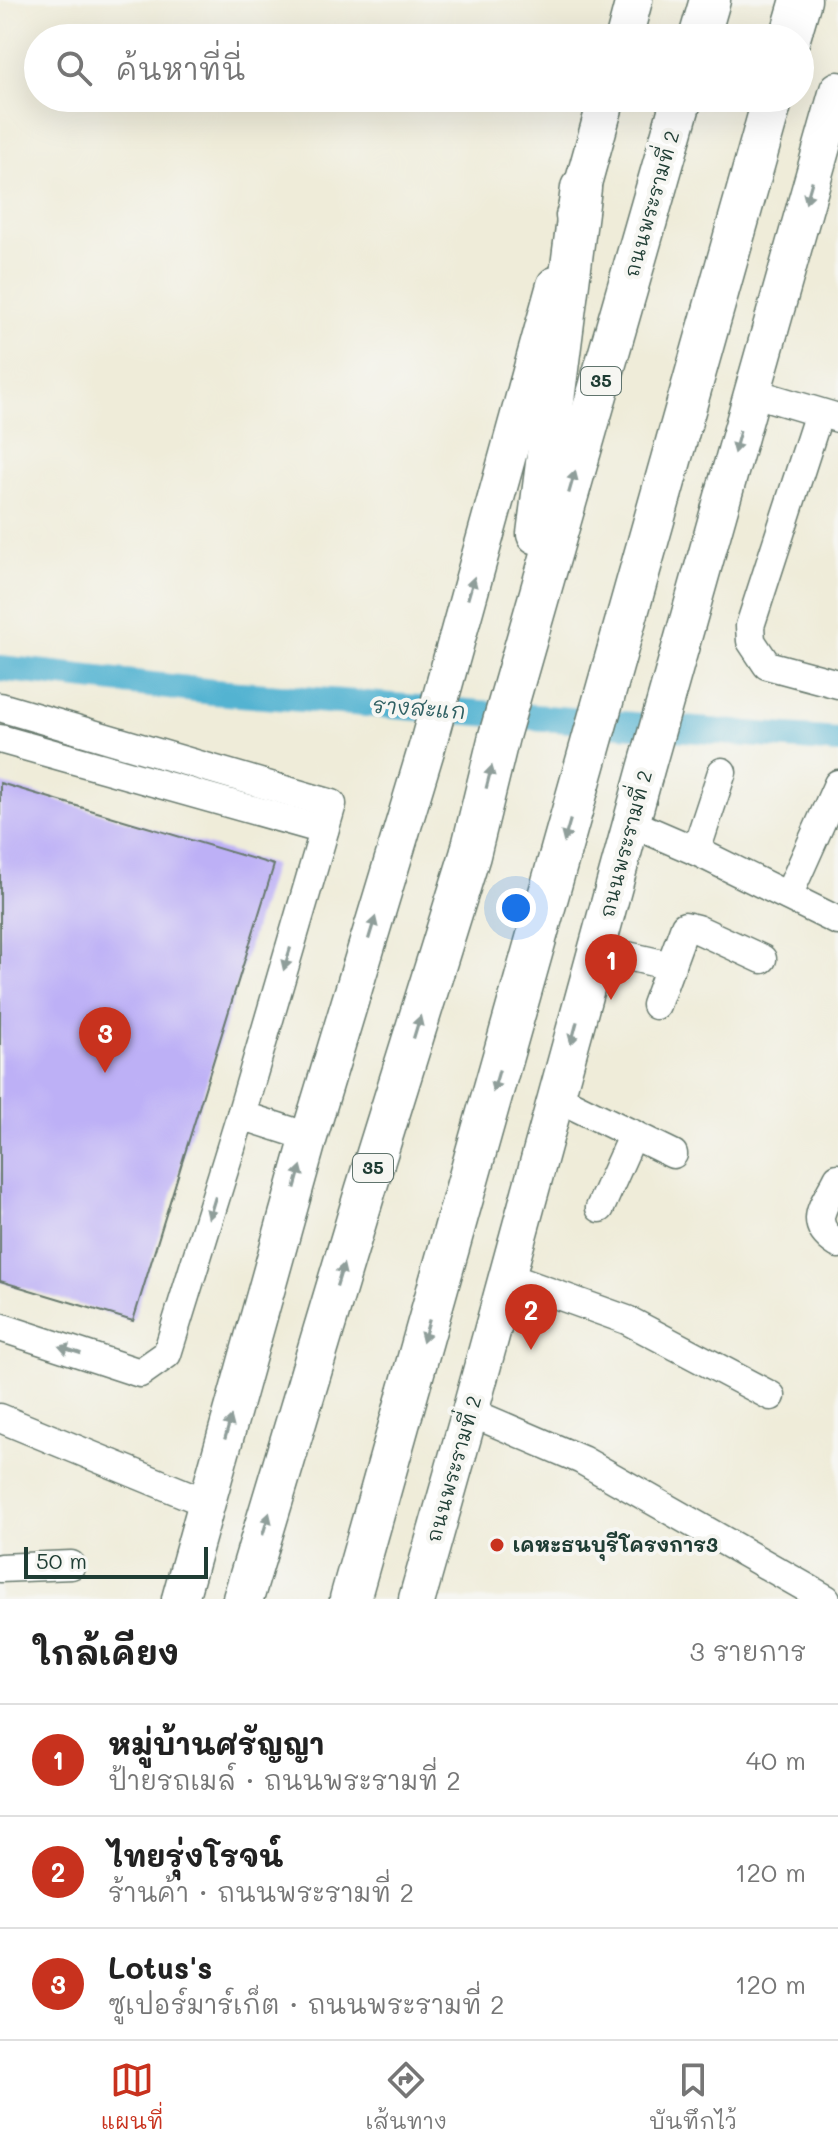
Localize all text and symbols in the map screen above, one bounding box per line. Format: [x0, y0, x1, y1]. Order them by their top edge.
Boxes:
search box [24, 24, 814, 112]
icon: search [52, 46, 96, 90]
text: ค้นหาที่นี่ [116, 48, 245, 88]
street label: ถนนพระรามที่ 2 [613, 126, 684, 280]
one-way arrow [802, 181, 815, 205]
road number: 35 [581, 367, 621, 395]
one-way arrow [731, 430, 743, 455]
one-way arrow [567, 469, 579, 494]
one-way arrow [465, 575, 478, 599]
water label: รางสะแก [371, 690, 467, 725]
one-way arrow [484, 765, 496, 790]
street label: ถนนพระรามที่ 2 [589, 766, 657, 920]
one-way arrow [560, 819, 573, 843]
your location [496, 888, 536, 928]
one-way arrow [366, 916, 379, 940]
pin: 1 [585, 934, 637, 1000]
one-way arrow [280, 948, 293, 972]
pin: 3 [79, 1007, 131, 1073]
one-way arrow [411, 1014, 424, 1038]
one-way arrow [567, 1021, 580, 1045]
one-way arrow [490, 1068, 502, 1093]
road number: 35 [353, 1154, 393, 1182]
one-way arrow [292, 1165, 305, 1189]
one-way arrow [205, 1196, 218, 1220]
one-way arrow [335, 1263, 347, 1287]
pin: 2 [505, 1284, 557, 1350]
one-way arrow [419, 1320, 432, 1344]
one-way arrow [57, 1343, 81, 1355]
street label: ถนนพระรามที่ 2 [415, 1391, 486, 1545]
one-way arrow [223, 1415, 235, 1440]
one-way arrow [260, 1512, 273, 1536]
place label: เคหะธนบุรีโครงการ3 [513, 1531, 718, 1561]
marker: เคหะธนบุรีโครงการ3 [488, 1536, 506, 1554]
scale bar [24, 1543, 208, 1579]
text: 50 m [36, 1546, 87, 1575]
text: ใกล้เคียง [32, 1629, 179, 1674]
text: 3 รายการ [689, 1634, 806, 1668]
text: หมู่บ้านศรัญญา [108, 1723, 325, 1763]
text: 1 [52, 1743, 64, 1777]
text: 40 m [746, 1743, 806, 1777]
text: ป้ายรถเมล์ · ถนนพระรามที่ 2 [108, 1763, 461, 1797]
text: ไทยรุ่งโรจน์ [108, 1835, 283, 1875]
text: 2 [51, 1855, 65, 1889]
text: 120 m [735, 1855, 806, 1889]
text: ร้านค้า · ถนนพระรามที่ 2 [108, 1875, 414, 1909]
text: Lotus's [108, 1947, 212, 1987]
text: 3 [50, 1967, 66, 2001]
text: 120 m [735, 1967, 806, 2001]
text: ซูเปอร์มาร์เก็ต · ถนนพระรามที่ 2 [108, 1987, 504, 2021]
tab: แผนที่ [101, 2058, 164, 2135]
tab: เส้นทาง [365, 2058, 447, 2135]
tab: บันทึกไว้ [649, 2058, 737, 2135]

